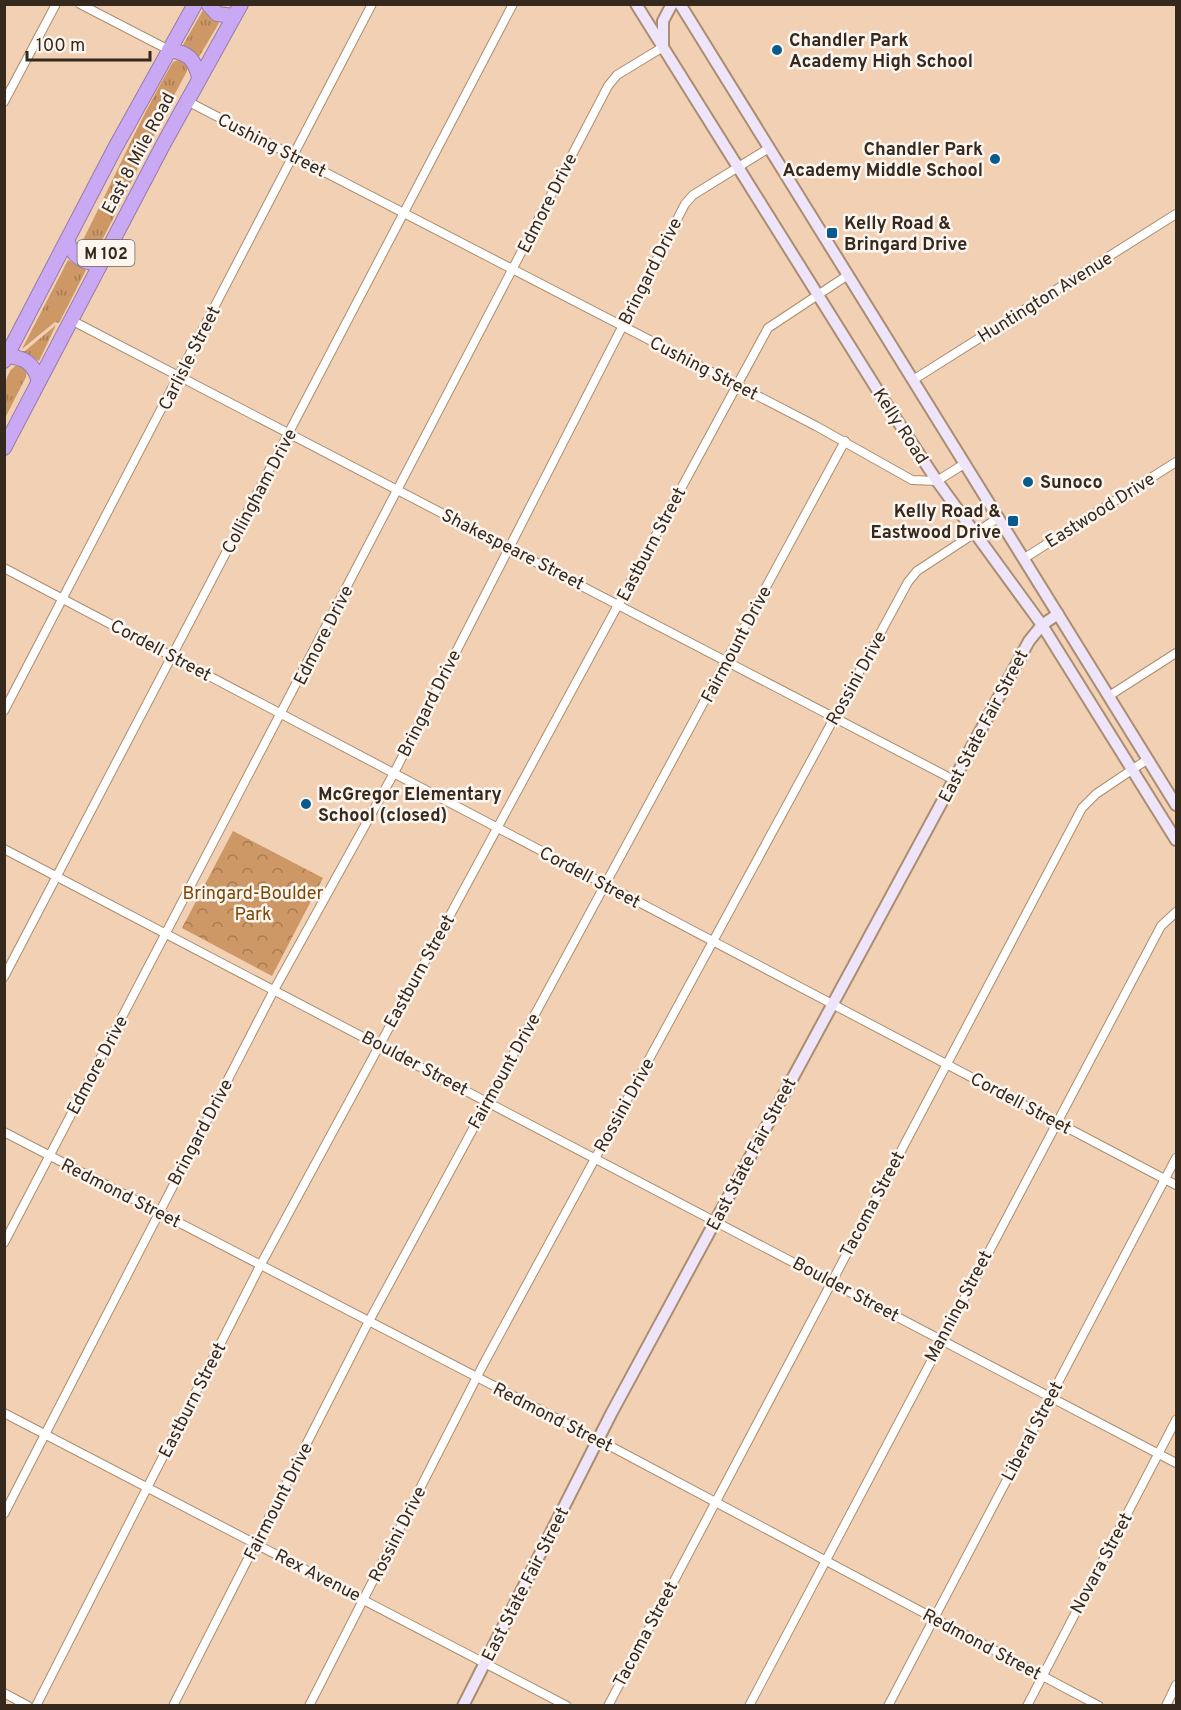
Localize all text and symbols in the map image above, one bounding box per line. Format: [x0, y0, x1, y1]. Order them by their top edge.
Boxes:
scale bar [27, 24, 150, 62]
place label: Chandler Park Academy High School [789, 30, 973, 74]
text: 100 m [36, 35, 85, 58]
marker: Chandler Park Academy High School [770, 43, 784, 57]
street label: East 8 Mile Road [98, 89, 181, 218]
street label: Cushing Street [213, 109, 330, 184]
place label: Chandler Park Academy Middle School [783, 139, 983, 183]
street label: Edmore Drive [513, 150, 583, 257]
marker: Chandler Park Academy Middle School [988, 152, 1002, 166]
place label: Kelly Road & Bringard Drive [844, 213, 967, 257]
street label: Bringard Drive [614, 214, 688, 329]
marker: Kelly Road & Bringard Drive [825, 226, 839, 240]
road number: M 102 [78, 240, 134, 266]
street label: Huntington Avenue [974, 248, 1117, 349]
street label: Carlisle Street [154, 303, 227, 415]
street label: Cushing Street [645, 332, 762, 407]
street label: Kelly Road [867, 385, 933, 469]
street label: Collingham Drive [218, 425, 303, 558]
street label: Eastwood Drive [1042, 468, 1160, 554]
place label: Sunoco [1040, 472, 1103, 495]
marker: Sunoco [1021, 475, 1035, 489]
street label: Eastburn Street [613, 484, 692, 606]
place label: Kelly Road & Eastwood Drive [871, 501, 1001, 545]
street label: Shakespeare Street [437, 504, 588, 596]
marker: Kelly Road & Eastwood Drive [1006, 514, 1020, 528]
street label: Edmore Drive [289, 582, 359, 689]
street label: Fairmount Drive [697, 582, 778, 707]
street label: Cordell Street [106, 615, 215, 688]
street label: Rossini Drive [822, 627, 893, 730]
street label: Bringard Drive [393, 646, 467, 761]
street label: East State Fair Street [934, 646, 1034, 807]
place label: McGregor Elementary School (closed) [318, 784, 502, 828]
marker: McGregor Elementary School (closed) [299, 797, 313, 811]
street label: Cordell Street [535, 842, 644, 915]
park label: Bringard-Boulder Park [182, 883, 324, 927]
street label: Eastburn Street [380, 911, 461, 1032]
street label: Fairmount Drive [464, 1010, 547, 1134]
street label: Edmore Drive [63, 1012, 134, 1119]
street label: Boulder Street [357, 1027, 472, 1102]
street label: Rossini Drive [590, 1054, 661, 1157]
street label: Cordell Street [966, 1068, 1075, 1141]
street label: East State Fair Street [702, 1074, 802, 1235]
street label: Bringard Drive [164, 1076, 239, 1190]
street label: Tacoma Street [836, 1148, 911, 1262]
street label: Redmond Street [57, 1154, 184, 1234]
street label: Manning Street [920, 1247, 998, 1366]
street label: Boulder Street [788, 1253, 903, 1328]
street label: Eastburn Street [154, 1339, 232, 1462]
street label: Redmond Street [489, 1378, 616, 1458]
street label: Liberal Street [997, 1378, 1069, 1485]
street label: Fairmount Drive [240, 1439, 319, 1564]
street label: Rossini Drive [364, 1483, 432, 1586]
street label: East State Fair Street [478, 1504, 575, 1666]
street label: Novara Street [1066, 1509, 1139, 1618]
street label: Rex Avenue [270, 1545, 364, 1608]
street label: Tacoma Street [609, 1578, 684, 1692]
street label: Redmond Street [918, 1604, 1045, 1686]

